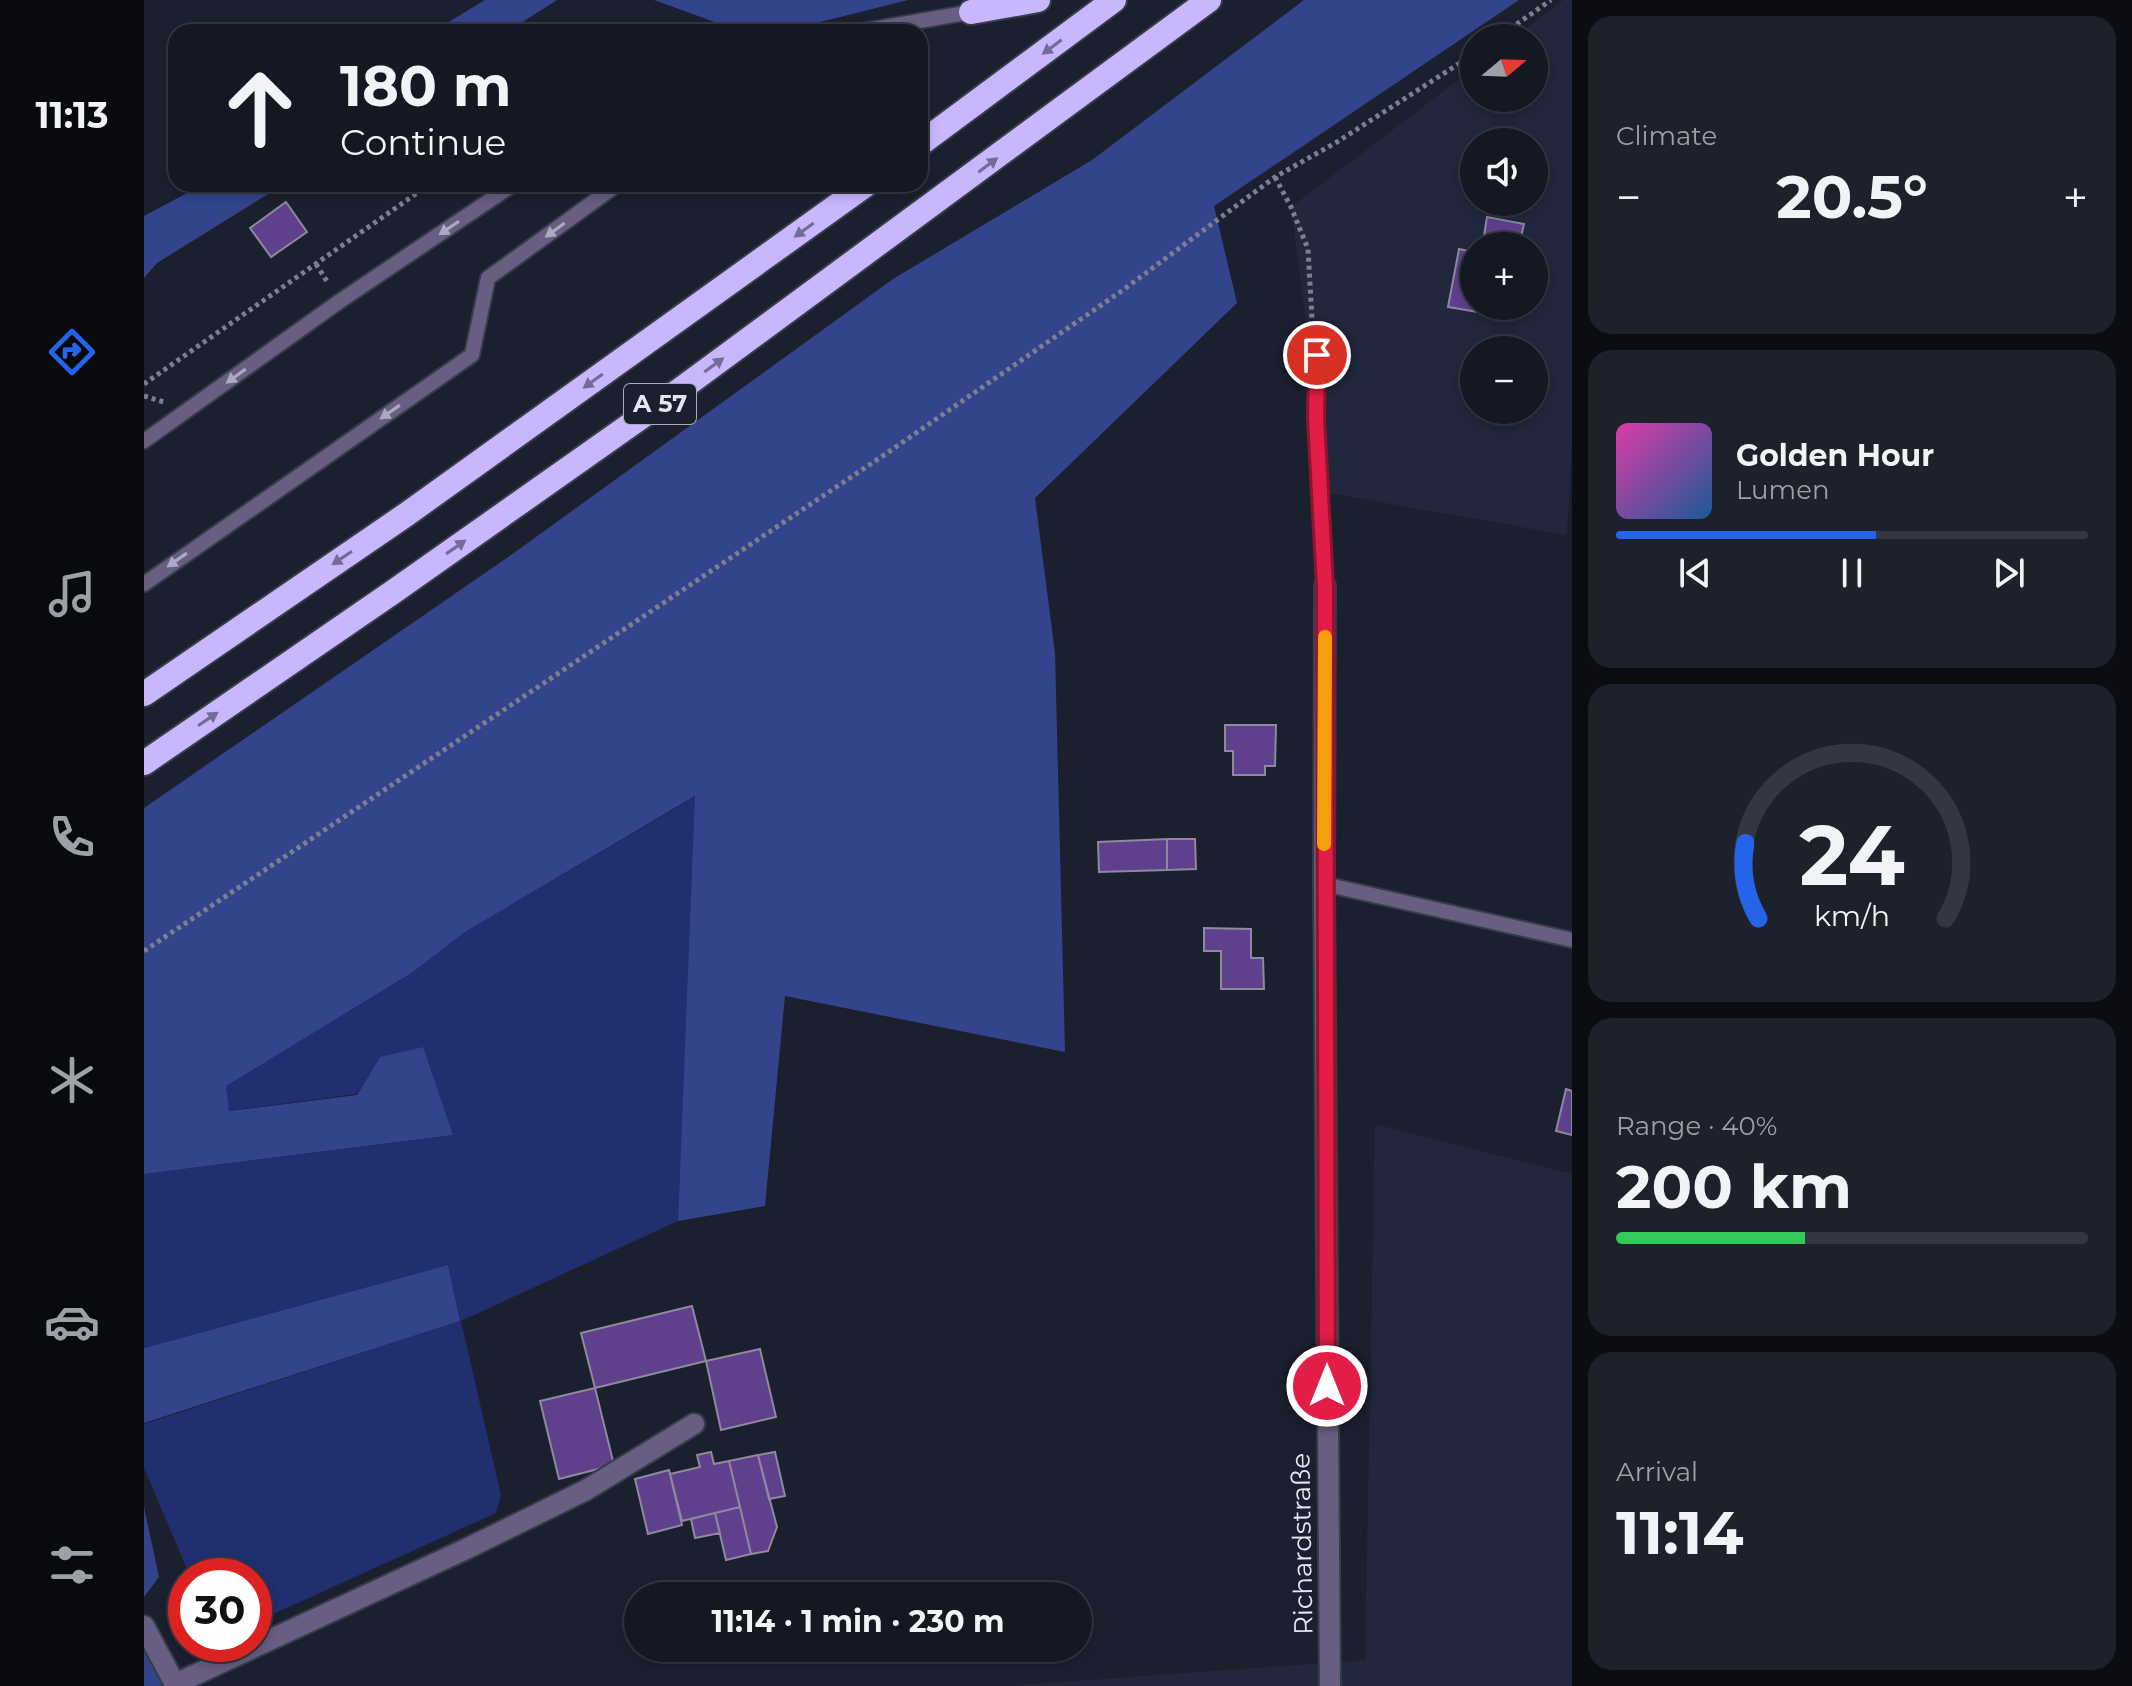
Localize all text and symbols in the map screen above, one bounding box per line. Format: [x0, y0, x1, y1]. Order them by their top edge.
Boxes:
north arrow [1460, 24, 1548, 112]
map controls [1460, 24, 1548, 424]
one-way arrow [1041, 38, 1062, 54]
text: 180 m [340, 52, 512, 120]
icon: ahead [208, 56, 312, 160]
text: 11:13 [35, 93, 109, 137]
text: Continue [340, 120, 506, 164]
text: Climate [1616, 120, 1717, 152]
button: sound [1460, 128, 1548, 216]
one-way arrow [977, 157, 998, 173]
text: 20.5° [1776, 160, 1928, 233]
text: − [1616, 170, 1641, 224]
text: + [2063, 170, 2088, 224]
one-way arrow [438, 220, 460, 234]
one-way arrow [544, 222, 565, 237]
one-way arrow [794, 222, 815, 238]
button: + [1460, 232, 1548, 320]
pin [1283, 321, 1351, 389]
icon: directions [44, 324, 100, 380]
icon: arrive [1295, 333, 1339, 377]
button: − [1460, 336, 1548, 424]
one-way arrow [704, 357, 724, 373]
one-way arrow [225, 368, 246, 383]
one-way arrow [582, 373, 603, 389]
road number: A 57 [624, 384, 696, 424]
one-way arrow [380, 404, 401, 419]
text: Golden Hour [1736, 437, 1934, 474]
text: Lumen [1736, 474, 1829, 506]
one-way arrow [446, 540, 467, 555]
one-way arrow [332, 550, 353, 565]
icon: previous [1673, 551, 1717, 595]
icon: pause [1830, 551, 1874, 595]
icon: next [1987, 551, 2031, 595]
one-way arrow [167, 552, 188, 567]
icon: music [44, 566, 100, 622]
one-way arrow [198, 712, 219, 727]
text: 24 [1799, 804, 1905, 906]
icon: phone [44, 809, 100, 865]
text: km/h [1814, 898, 1890, 933]
icon: climate [44, 1052, 100, 1108]
text: Range · 40% [1616, 1110, 1777, 1142]
text: 200 km [1616, 1150, 1852, 1223]
icon: car [44, 1294, 100, 1350]
position arrow [1285, 1344, 1369, 1428]
street label: Richardstraße [1284, 1453, 1320, 1635]
text: Arrival [1616, 1456, 1698, 1488]
text: 11:14 [1616, 1496, 1744, 1569]
icon: filters [44, 1537, 100, 1593]
speed limit sign: 30 [168, 1558, 272, 1662]
text: 11:14 · 1 min · 230 m [711, 1603, 1005, 1640]

